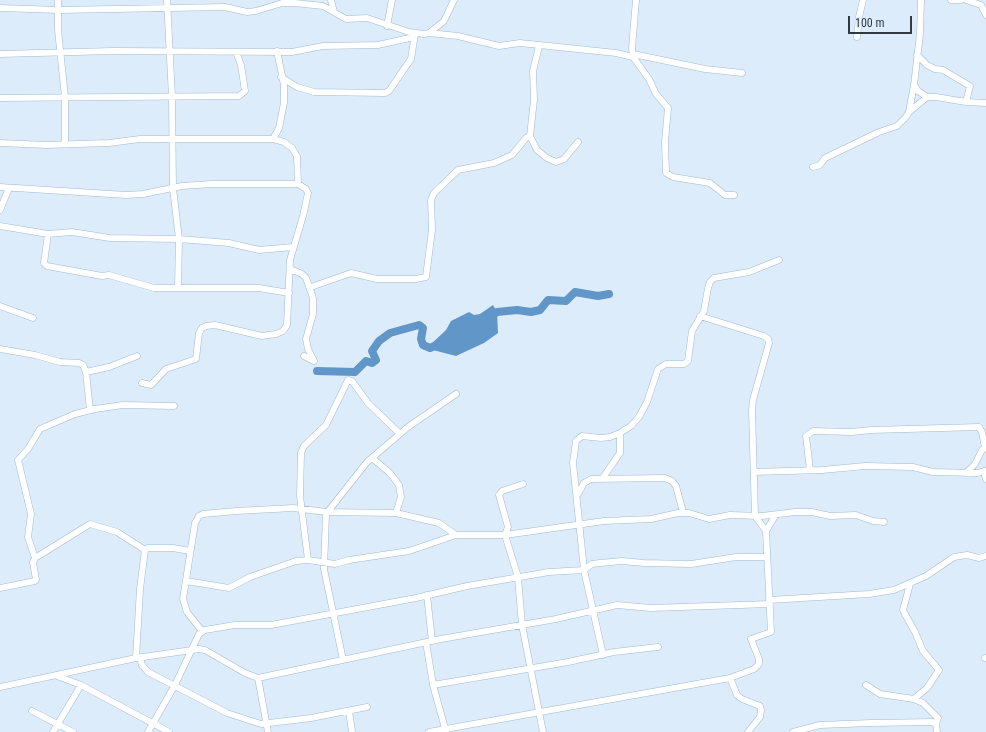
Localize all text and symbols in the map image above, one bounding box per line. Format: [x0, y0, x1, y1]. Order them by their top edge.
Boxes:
scale bar [850, 8, 914, 34]
text: 100 m [855, 16, 885, 30]

